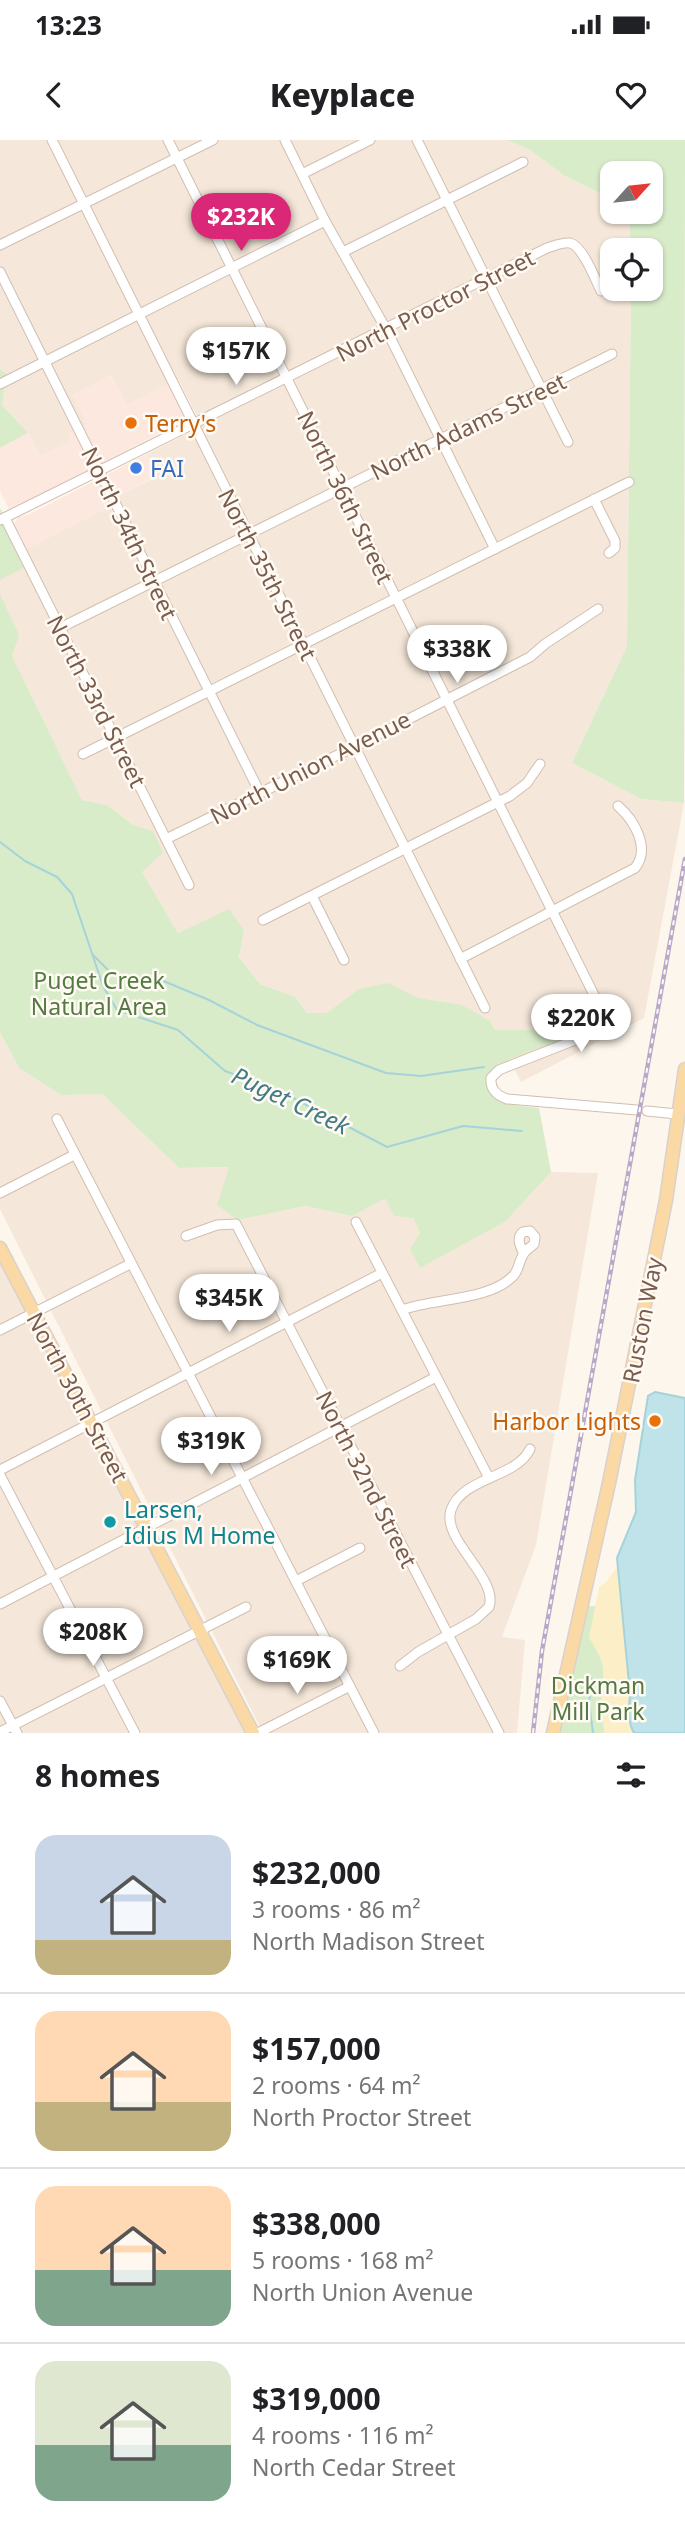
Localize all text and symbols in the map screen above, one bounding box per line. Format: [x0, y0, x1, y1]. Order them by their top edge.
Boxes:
text: 13:23 [35, 7, 102, 43]
text: Keyplace [270, 73, 415, 116]
icon: back [35, 76, 73, 114]
icon: heart [612, 76, 650, 114]
north arrow [600, 161, 663, 224]
map controls [600, 161, 663, 301]
pin: $232K [192, 194, 290, 253]
text: $232K [207, 200, 275, 232]
button: locate [600, 238, 663, 301]
street label: North Proctor Street [330, 241, 540, 369]
pin: $157K [187, 328, 285, 387]
text: $157K [202, 334, 270, 366]
street label: North Adams Street [365, 365, 571, 487]
street label: North 36th Street [290, 405, 402, 589]
place label: Terry's [145, 407, 216, 439]
marker: Terry's [123, 415, 139, 431]
street label: North 34th Street [74, 441, 186, 625]
place label: FAI [150, 452, 184, 484]
marker: FAI [128, 460, 144, 476]
street label: North 35th Street [211, 483, 325, 665]
street label: North 33rd Street [40, 609, 154, 793]
pin: $338K [408, 626, 506, 685]
text: $338K [423, 632, 491, 664]
street label: North Union Avenue [204, 703, 416, 831]
park label: Puget Creek Natural Area [31, 964, 167, 1022]
pin: $220K [532, 995, 630, 1054]
text: $220K [547, 1001, 615, 1033]
water label: Puget Creek [227, 1058, 356, 1142]
street label: Ruston Way [614, 1254, 670, 1386]
pin: $345K [180, 1274, 278, 1334]
text: $345K [195, 1281, 263, 1313]
street label: North 30th Street [20, 1306, 136, 1488]
street label: North 32nd Street [309, 1385, 425, 1573]
place label: Harbor Lights [492, 1405, 641, 1437]
marker: Harbor Lights [647, 1413, 663, 1429]
pin: $319K [162, 1418, 260, 1477]
text: $319K [177, 1424, 245, 1456]
place label: Larsen, Idius M Home [124, 1493, 275, 1551]
marker: Larsen, Idius M Home [102, 1514, 118, 1530]
pin: $208K [44, 1608, 142, 1668]
text: $208K [59, 1615, 127, 1647]
pin: $169K [248, 1636, 346, 1696]
text: $169K [263, 1643, 331, 1675]
park label: Dickman Mill Park [551, 1669, 645, 1727]
text: 8 homes [35, 1755, 160, 1796]
icon: filters [612, 1756, 650, 1794]
text: $232,000 [252, 1852, 381, 1893]
icon: home [91, 1863, 175, 1947]
text: 3 rooms · 86 m² [252, 1893, 421, 1925]
text: North Madison Street [252, 1925, 485, 1957]
text: $157,000 [252, 2028, 381, 2069]
icon: home [91, 2039, 175, 2123]
text: 2 rooms · 64 m² [252, 2069, 421, 2101]
text: North Proctor Street [252, 2101, 471, 2133]
text: $338,000 [252, 2203, 381, 2244]
icon: home [91, 2214, 175, 2298]
text: 5 rooms · 168 m² [252, 2244, 434, 2276]
text: North Union Avenue [252, 2276, 473, 2308]
text: $319,000 [252, 2378, 381, 2419]
icon: home [91, 2389, 175, 2473]
text: 4 rooms · 116 m² [252, 2419, 434, 2451]
text: North Cedar Street [252, 2451, 456, 2483]

